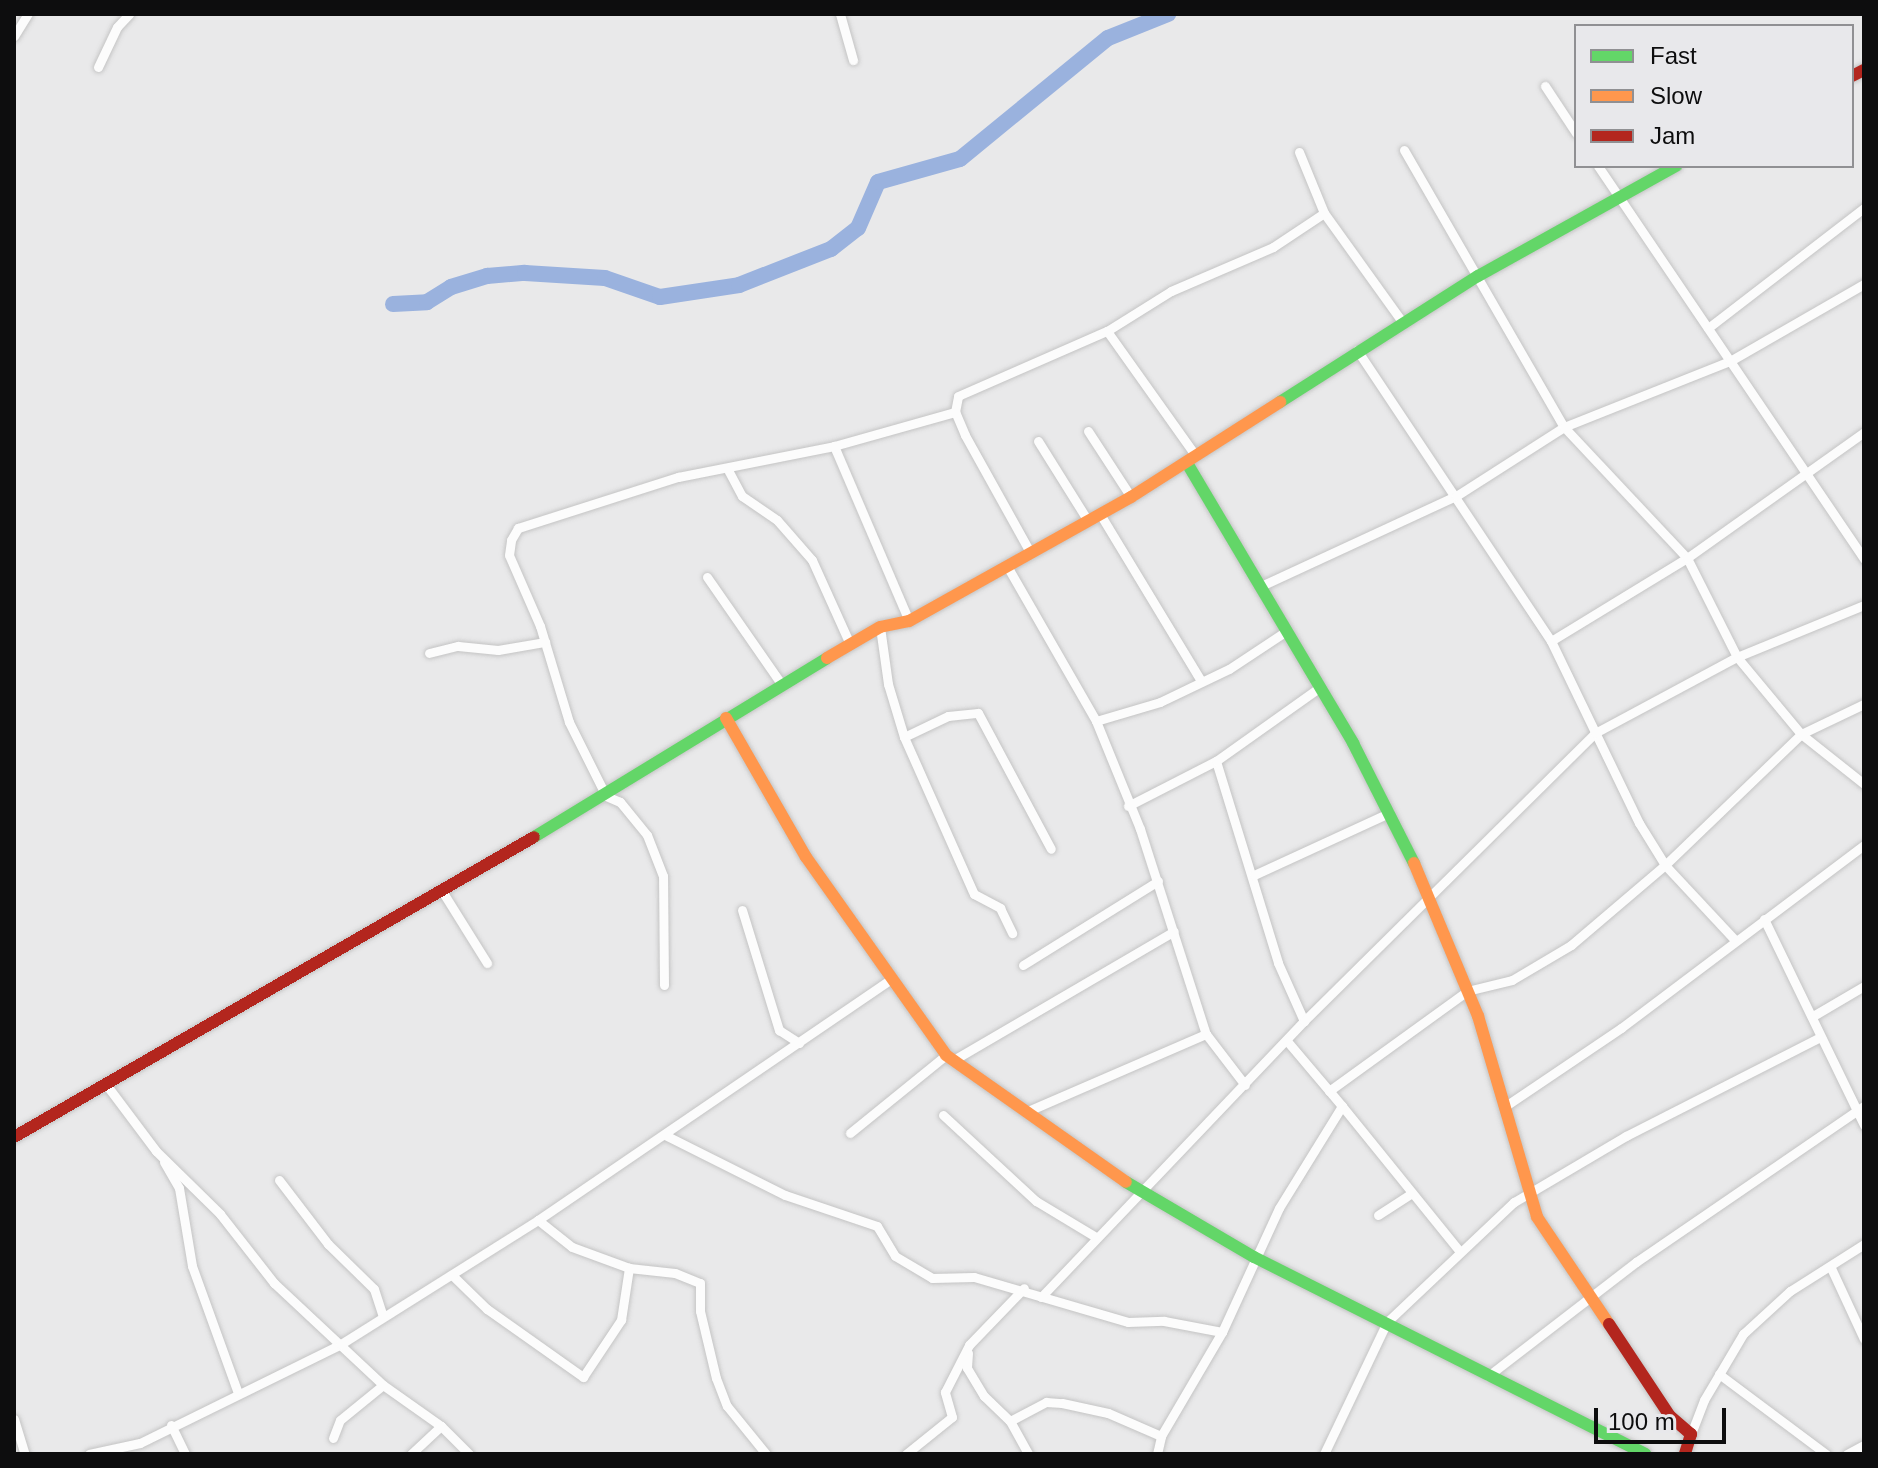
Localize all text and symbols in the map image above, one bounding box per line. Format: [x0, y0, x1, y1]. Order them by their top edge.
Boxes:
legend [1574, 24, 1854, 168]
text: Fast [1650, 42, 1697, 69]
text: Slow [1650, 82, 1702, 109]
text: Jam [1650, 122, 1695, 149]
scale bar [1598, 1392, 1730, 1442]
text: 100 m [1608, 1408, 1675, 1435]

